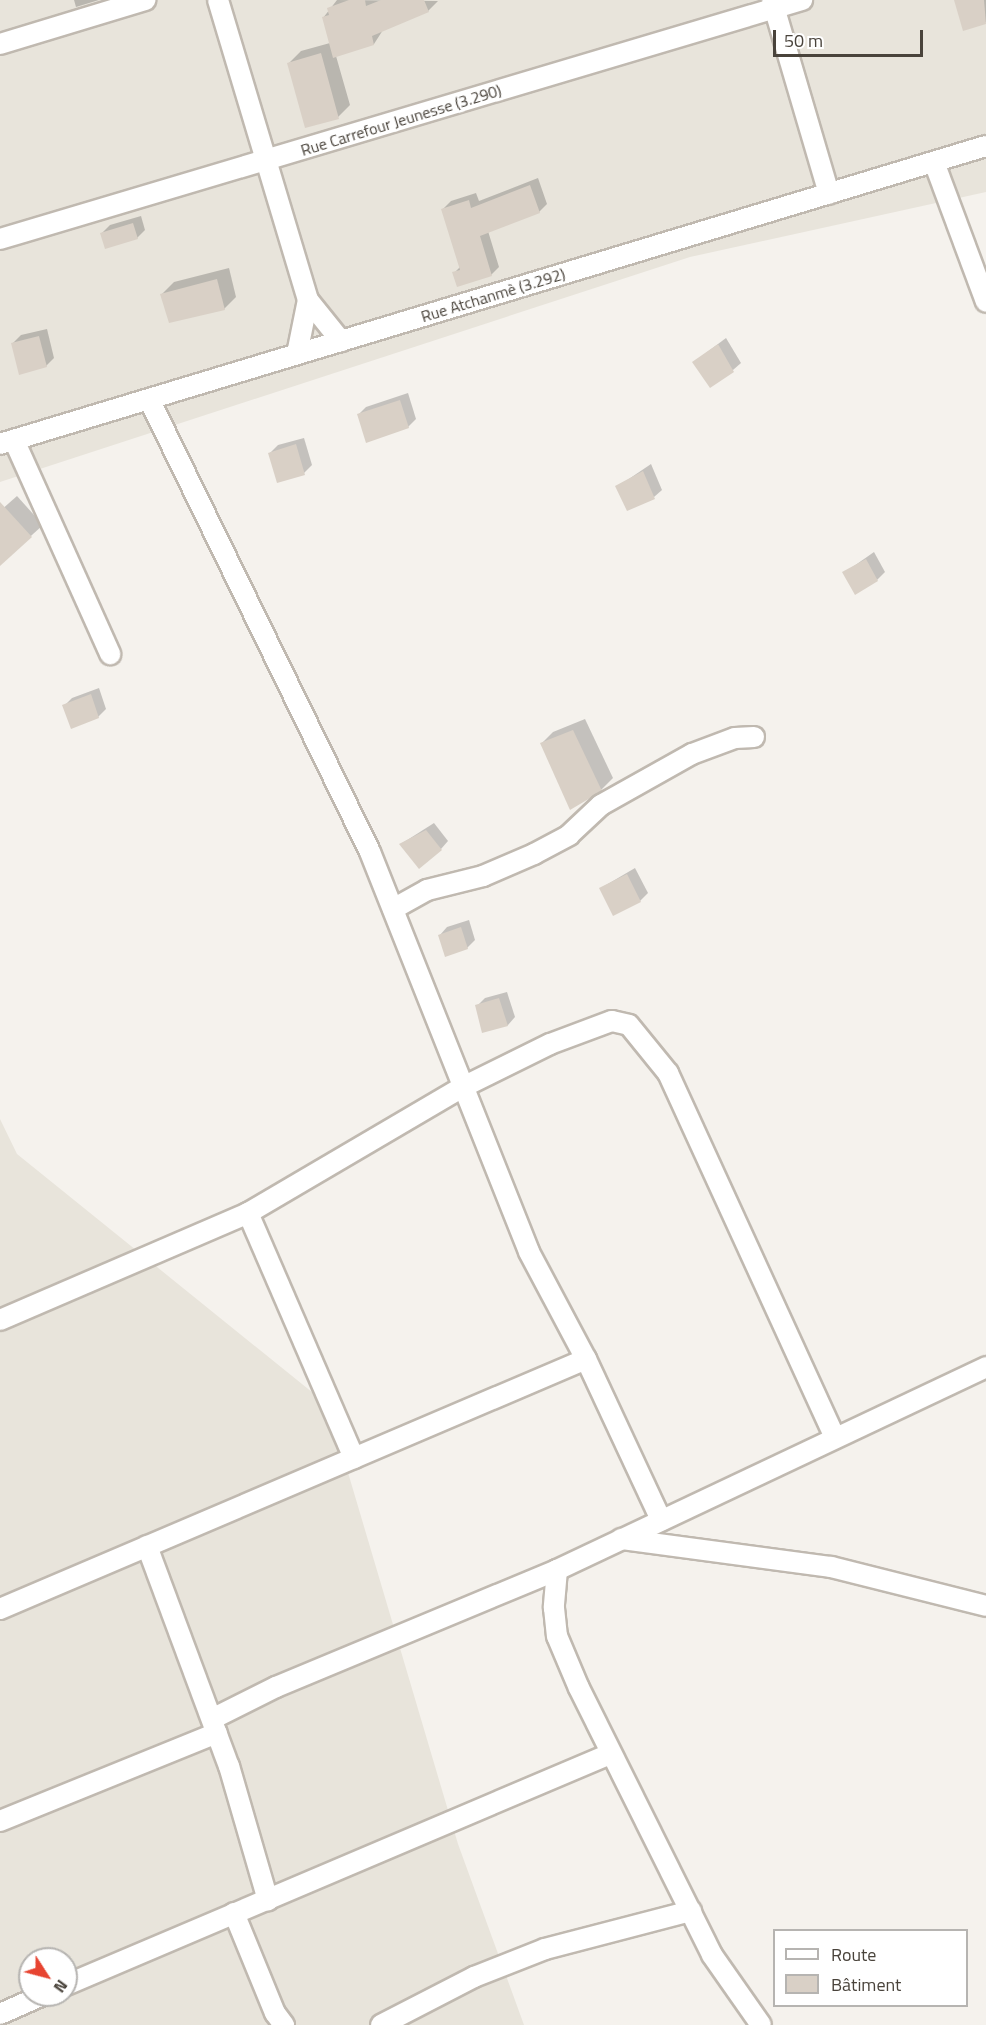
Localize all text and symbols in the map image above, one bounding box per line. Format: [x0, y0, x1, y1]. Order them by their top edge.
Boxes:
scale bar [776, 18, 926, 56]
text: 50 m [784, 27, 823, 54]
street label: Rue Carrefour Jeunesse (3.290) [298, 80, 504, 160]
street label: Rue Atchanmè (3.292) [419, 264, 567, 326]
legend [773, 1929, 968, 2007]
text: Route [831, 1941, 876, 1968]
north arrow [18, 1947, 78, 2007]
text: Bâtiment [831, 1971, 901, 1998]
text: N [48, 1975, 74, 1998]

